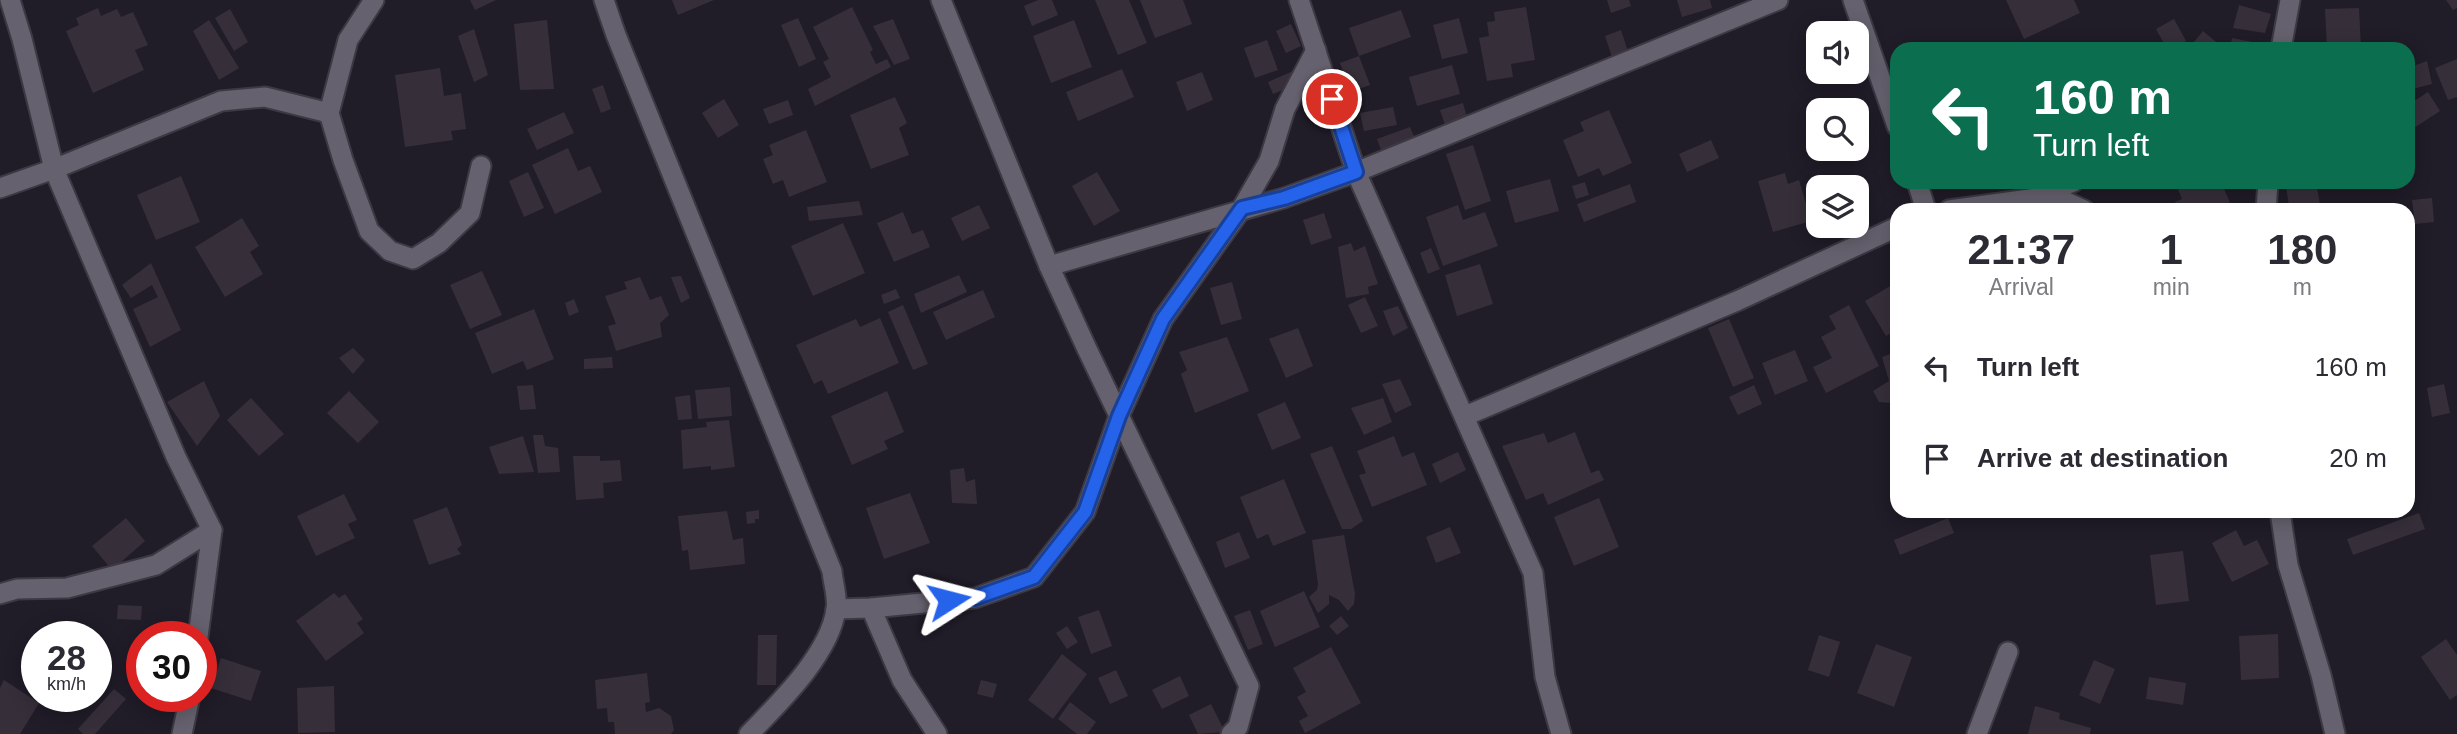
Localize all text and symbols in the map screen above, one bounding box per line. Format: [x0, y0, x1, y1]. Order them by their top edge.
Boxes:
map controls [1806, 21, 1869, 238]
button: sound [1806, 21, 1869, 84]
pin [1302, 69, 1362, 129]
icon: left [1918, 70, 2009, 161]
text: 160 m [2033, 70, 2172, 124]
icon: arrive [1313, 80, 1351, 118]
button: search [1806, 98, 1869, 161]
text: Turn left [2033, 127, 2149, 163]
button: layers [1806, 175, 1869, 238]
text: 21:37 [1968, 226, 2075, 273]
text: 1 [2159, 226, 2183, 273]
text: 180 [2267, 226, 2337, 273]
text: Arrival [1989, 274, 2054, 300]
text: min [2153, 274, 2190, 300]
text: m [2293, 274, 2312, 300]
icon: left [1918, 349, 1956, 387]
text: Turn left [1977, 352, 2079, 382]
text: 160 m [2315, 352, 2387, 382]
icon: arrive [1918, 440, 1956, 478]
text: Arrive at destination [1977, 443, 2228, 473]
text: 20 m [2329, 443, 2387, 473]
position arrow [912, 563, 986, 637]
speed limit sign: 30 [126, 621, 217, 712]
text: 28 [47, 638, 86, 677]
text: km/h [47, 674, 86, 694]

